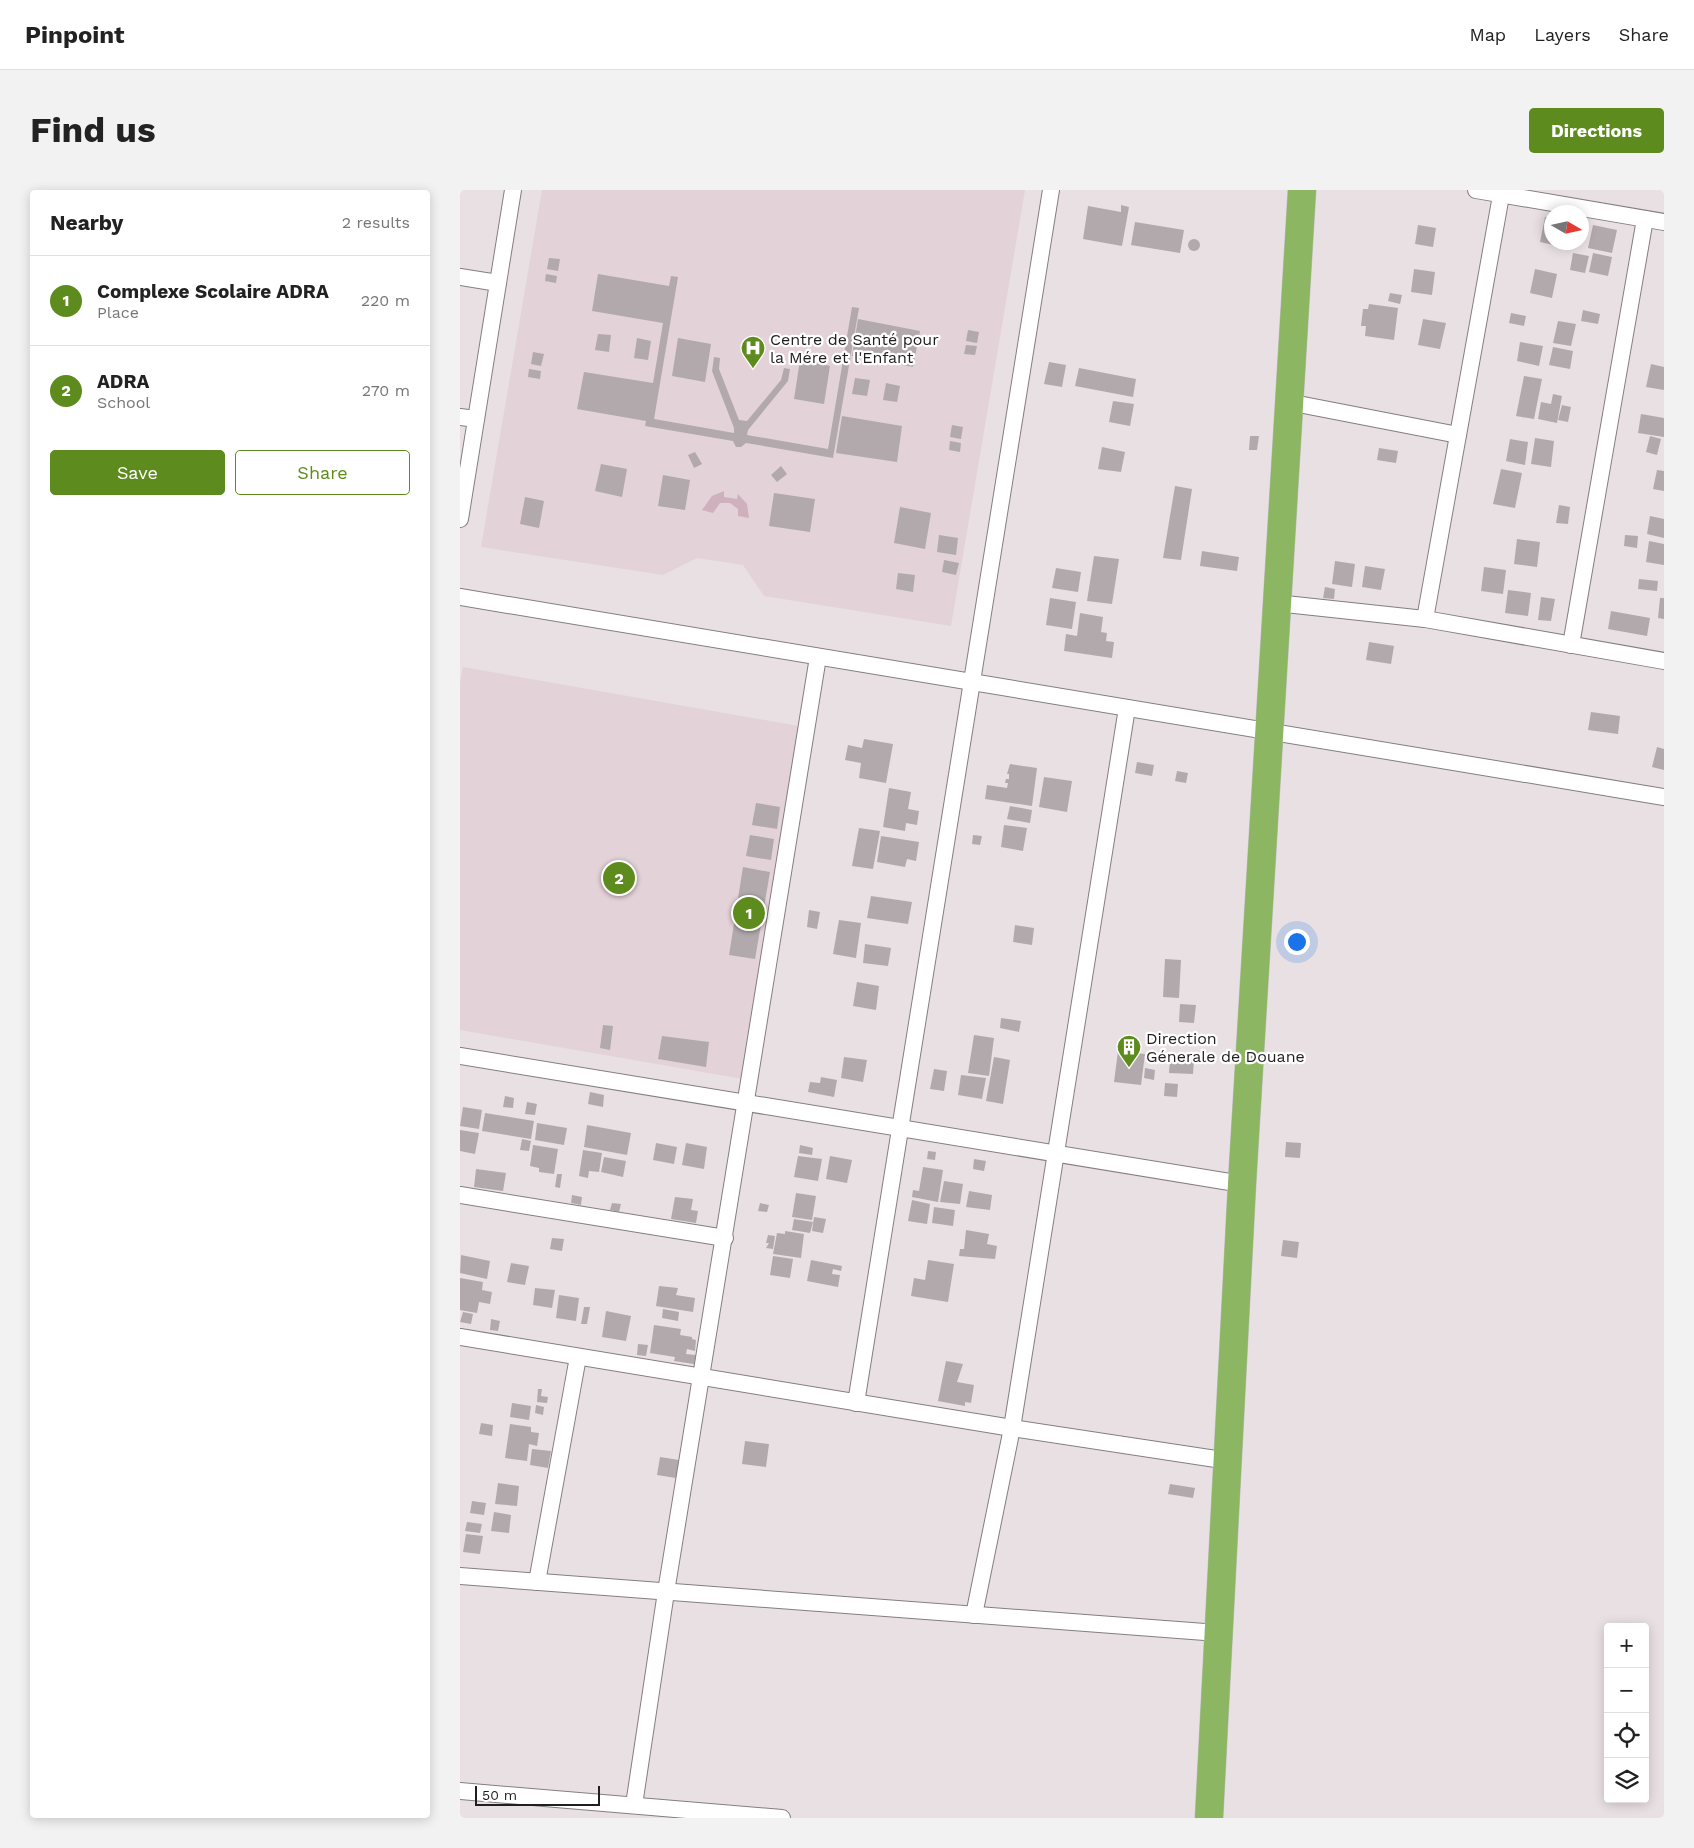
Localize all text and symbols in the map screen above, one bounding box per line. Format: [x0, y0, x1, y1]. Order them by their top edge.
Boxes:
text: Pinpoint [25, 21, 125, 49]
text: Map [1469, 24, 1506, 45]
text: Layers [1534, 24, 1591, 45]
text: Share [1619, 24, 1669, 45]
button: Directions [1529, 108, 1664, 153]
text: Find us [30, 109, 156, 151]
north arrow [1544, 205, 1589, 250]
text: Nearby [50, 210, 123, 235]
text: 2 results [342, 213, 410, 232]
text: Complexe Scolaire ADRA [97, 280, 329, 303]
text: 1 [63, 291, 69, 310]
text: 220 m [361, 291, 410, 310]
text: Place [97, 303, 139, 322]
place label: Centre de Santé pour la Mére et l'Enfant [770, 330, 939, 367]
hospital icon: Centre de Santé pour la Mére et l'Enfant [740, 335, 766, 369]
text: ADRA [97, 370, 149, 393]
text: 2 [61, 381, 71, 400]
text: 270 m [362, 381, 410, 400]
text: School [97, 393, 150, 412]
button: Save [50, 450, 225, 495]
button: Share [235, 450, 410, 495]
pin: 2 [603, 859, 635, 897]
pin: 1 [733, 894, 765, 932]
your location [1284, 929, 1310, 955]
place label: Direction Génerale de Douane [1146, 1029, 1305, 1066]
building icon: Direction Génerale de Douane [1116, 1034, 1142, 1068]
map controls [1604, 1623, 1649, 1803]
button: + [1604, 1623, 1649, 1668]
button: − [1604, 1668, 1649, 1713]
button: locate [1604, 1713, 1649, 1758]
button: layers [1604, 1758, 1649, 1803]
scale bar [475, 1783, 600, 1806]
text: 50 m [482, 1787, 517, 1803]

